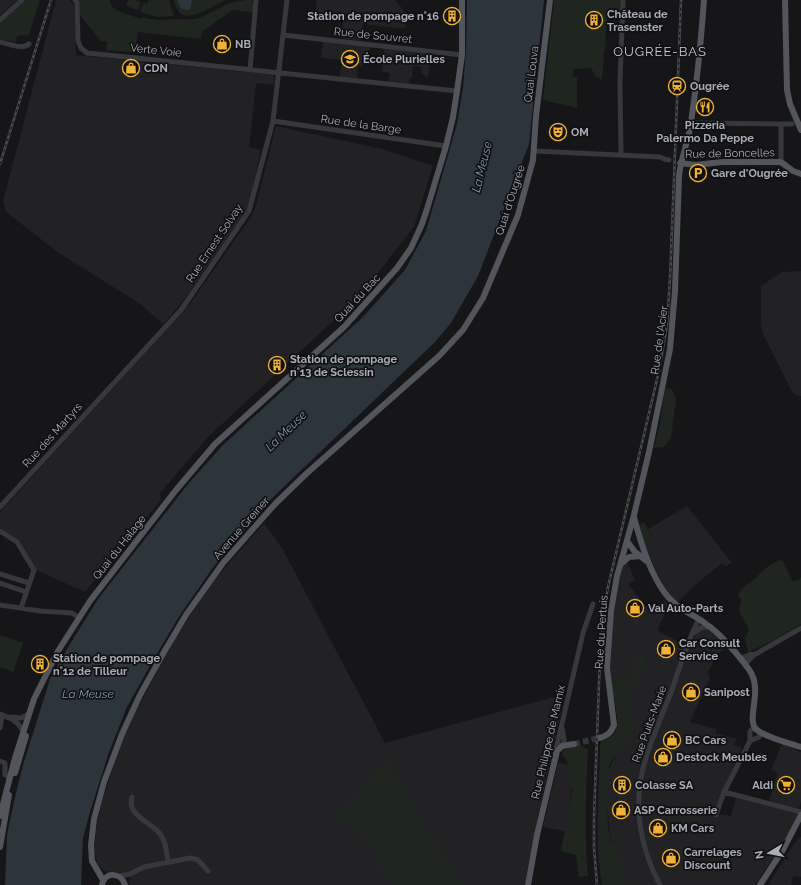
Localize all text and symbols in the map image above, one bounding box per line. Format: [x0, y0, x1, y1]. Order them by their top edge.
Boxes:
building icon: Station de pompage n°16 [442, 6, 462, 26]
place label: Château de Trasenster [607, 8, 668, 34]
place label: Station de pompage n°16 [307, 10, 439, 23]
building icon: Château de Trasenster [584, 10, 604, 30]
street label: Rue de Souvret [333, 25, 413, 46]
shop icon: NB [212, 34, 232, 54]
place label: NB [235, 38, 251, 51]
street label: Verte Voie [130, 41, 183, 60]
district label: OUGRÉE-BAS [613, 44, 707, 59]
street label: Quai Louva [522, 45, 541, 103]
school or university icon: École Plurielles [340, 49, 360, 69]
place label: École Plurielles [363, 52, 445, 66]
shop icon: CDN [121, 58, 141, 78]
place label: CDN [144, 62, 168, 75]
station icon: Ougrée [667, 76, 687, 96]
place label: Ougrée [690, 80, 730, 93]
restaurant icon: Pizzeria Palermo Da Peppe [695, 97, 715, 117]
street label: Rue de la Barge [320, 112, 403, 137]
place label: Pizzeria Palermo Da Peppe [656, 119, 754, 145]
theatre icon: OM [548, 122, 568, 142]
place label: OM [571, 126, 589, 139]
water label: La Meuse [469, 140, 495, 194]
street label: Rue de Boncelles [685, 146, 775, 161]
street label: Quai d'Ougrée [493, 163, 528, 237]
parking icon: Gare d'Ougrée [688, 163, 708, 183]
place label: Gare d'Ougrée [711, 167, 788, 180]
street label: Rue Ernest Solvay [183, 202, 245, 285]
street label: Quai du Bac [332, 271, 383, 325]
street label: Rue de l'Acier [648, 305, 671, 375]
place label: Station de pompage n°13 de Sclessin [290, 353, 398, 379]
building icon: Station de pompage n°13 de Sclessin [267, 355, 287, 375]
street label: Rue des Martyrs [20, 400, 85, 470]
water label: La Meuse [262, 408, 310, 454]
street label: Avenue Greiner [211, 494, 272, 562]
street label: Quai du Halage [90, 512, 149, 582]
street label: Rue du Pertuis [592, 595, 611, 669]
shop icon: Val Auto-Parts [625, 598, 645, 618]
place label: Val Auto-Parts [648, 602, 724, 615]
place label: Car Consult Service [679, 637, 741, 663]
shop icon: Car Consult Service [656, 639, 676, 659]
place label: Station de pompage n°12 de Tilleur [53, 652, 161, 678]
building icon: Station de pompage n°12 de Tilleur [30, 654, 50, 674]
shop icon: Sanipost [681, 682, 701, 702]
street label: Rue Philippe de Marnix [529, 683, 568, 800]
street label: Rue Puits-Marie [630, 684, 670, 764]
place label: Sanipost [704, 686, 751, 699]
water label: La Meuse [62, 687, 114, 701]
shop icon: BC Cars [662, 730, 682, 750]
place label: BC Cars [685, 734, 727, 747]
shop icon: Destock Meubles [653, 747, 673, 767]
place label: Destock Meubles [676, 751, 768, 764]
building icon: Colasse SA [612, 775, 632, 795]
supermarket icon: Aldi [776, 775, 796, 795]
place label: Colasse SA [635, 779, 694, 792]
place label: Aldi [752, 779, 773, 792]
shop icon: ASP Carrosserie [611, 800, 631, 820]
place label: ASP Carrosserie [634, 804, 718, 817]
shop icon: KM Cars [648, 818, 668, 838]
place label: KM Cars [671, 822, 715, 835]
north arrow [749, 833, 789, 873]
place label: Carrelages Discount [684, 846, 742, 872]
shop icon: Carrelages Discount [661, 848, 681, 868]
text: N [753, 849, 767, 860]

